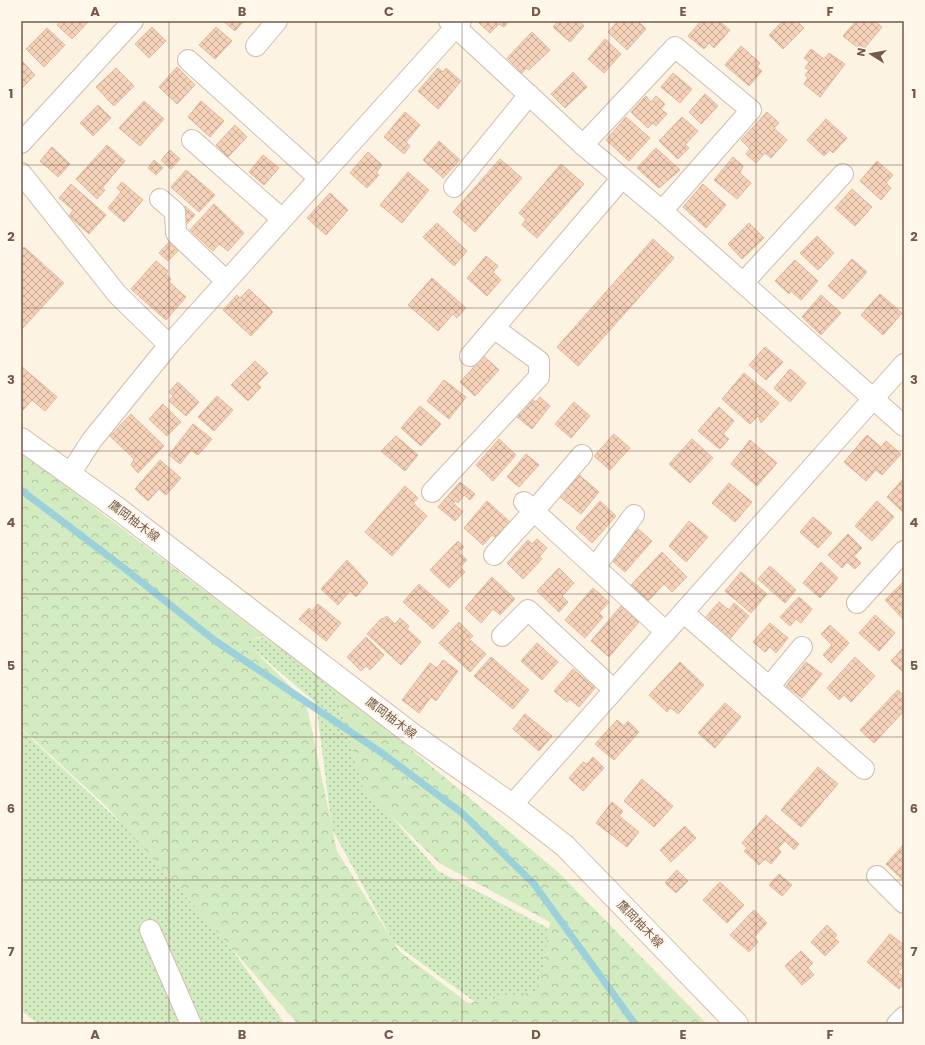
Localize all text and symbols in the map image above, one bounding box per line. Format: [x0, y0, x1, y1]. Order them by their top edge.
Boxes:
text: A [90, 2, 100, 21]
text: B [238, 2, 247, 21]
text: C [384, 2, 394, 21]
text: D [531, 2, 541, 21]
text: E [679, 2, 687, 21]
text: F [826, 2, 834, 21]
north arrow [851, 34, 891, 74]
text: N [853, 47, 870, 58]
text: 1 [9, 84, 13, 103]
text: 1 [912, 84, 916, 103]
text: 2 [7, 227, 15, 246]
text: 2 [910, 227, 918, 246]
text: 3 [7, 370, 15, 389]
text: 3 [910, 370, 918, 389]
street label: 鷹岡柚木線 [105, 496, 163, 545]
text: 4 [7, 513, 16, 532]
text: 4 [910, 513, 919, 532]
text: 5 [7, 656, 15, 675]
text: 5 [910, 656, 918, 675]
street label: 鷹岡柚木線 [362, 693, 420, 742]
text: 6 [7, 799, 15, 818]
text: 6 [910, 799, 918, 818]
street label: 鷹岡柚木線 [613, 896, 667, 951]
text: 7 [8, 942, 15, 961]
text: 7 [911, 942, 918, 961]
text: A [90, 1025, 100, 1044]
text: B [238, 1025, 247, 1044]
text: C [384, 1025, 394, 1044]
text: D [531, 1025, 541, 1044]
text: E [679, 1025, 687, 1044]
text: F [826, 1025, 834, 1044]

